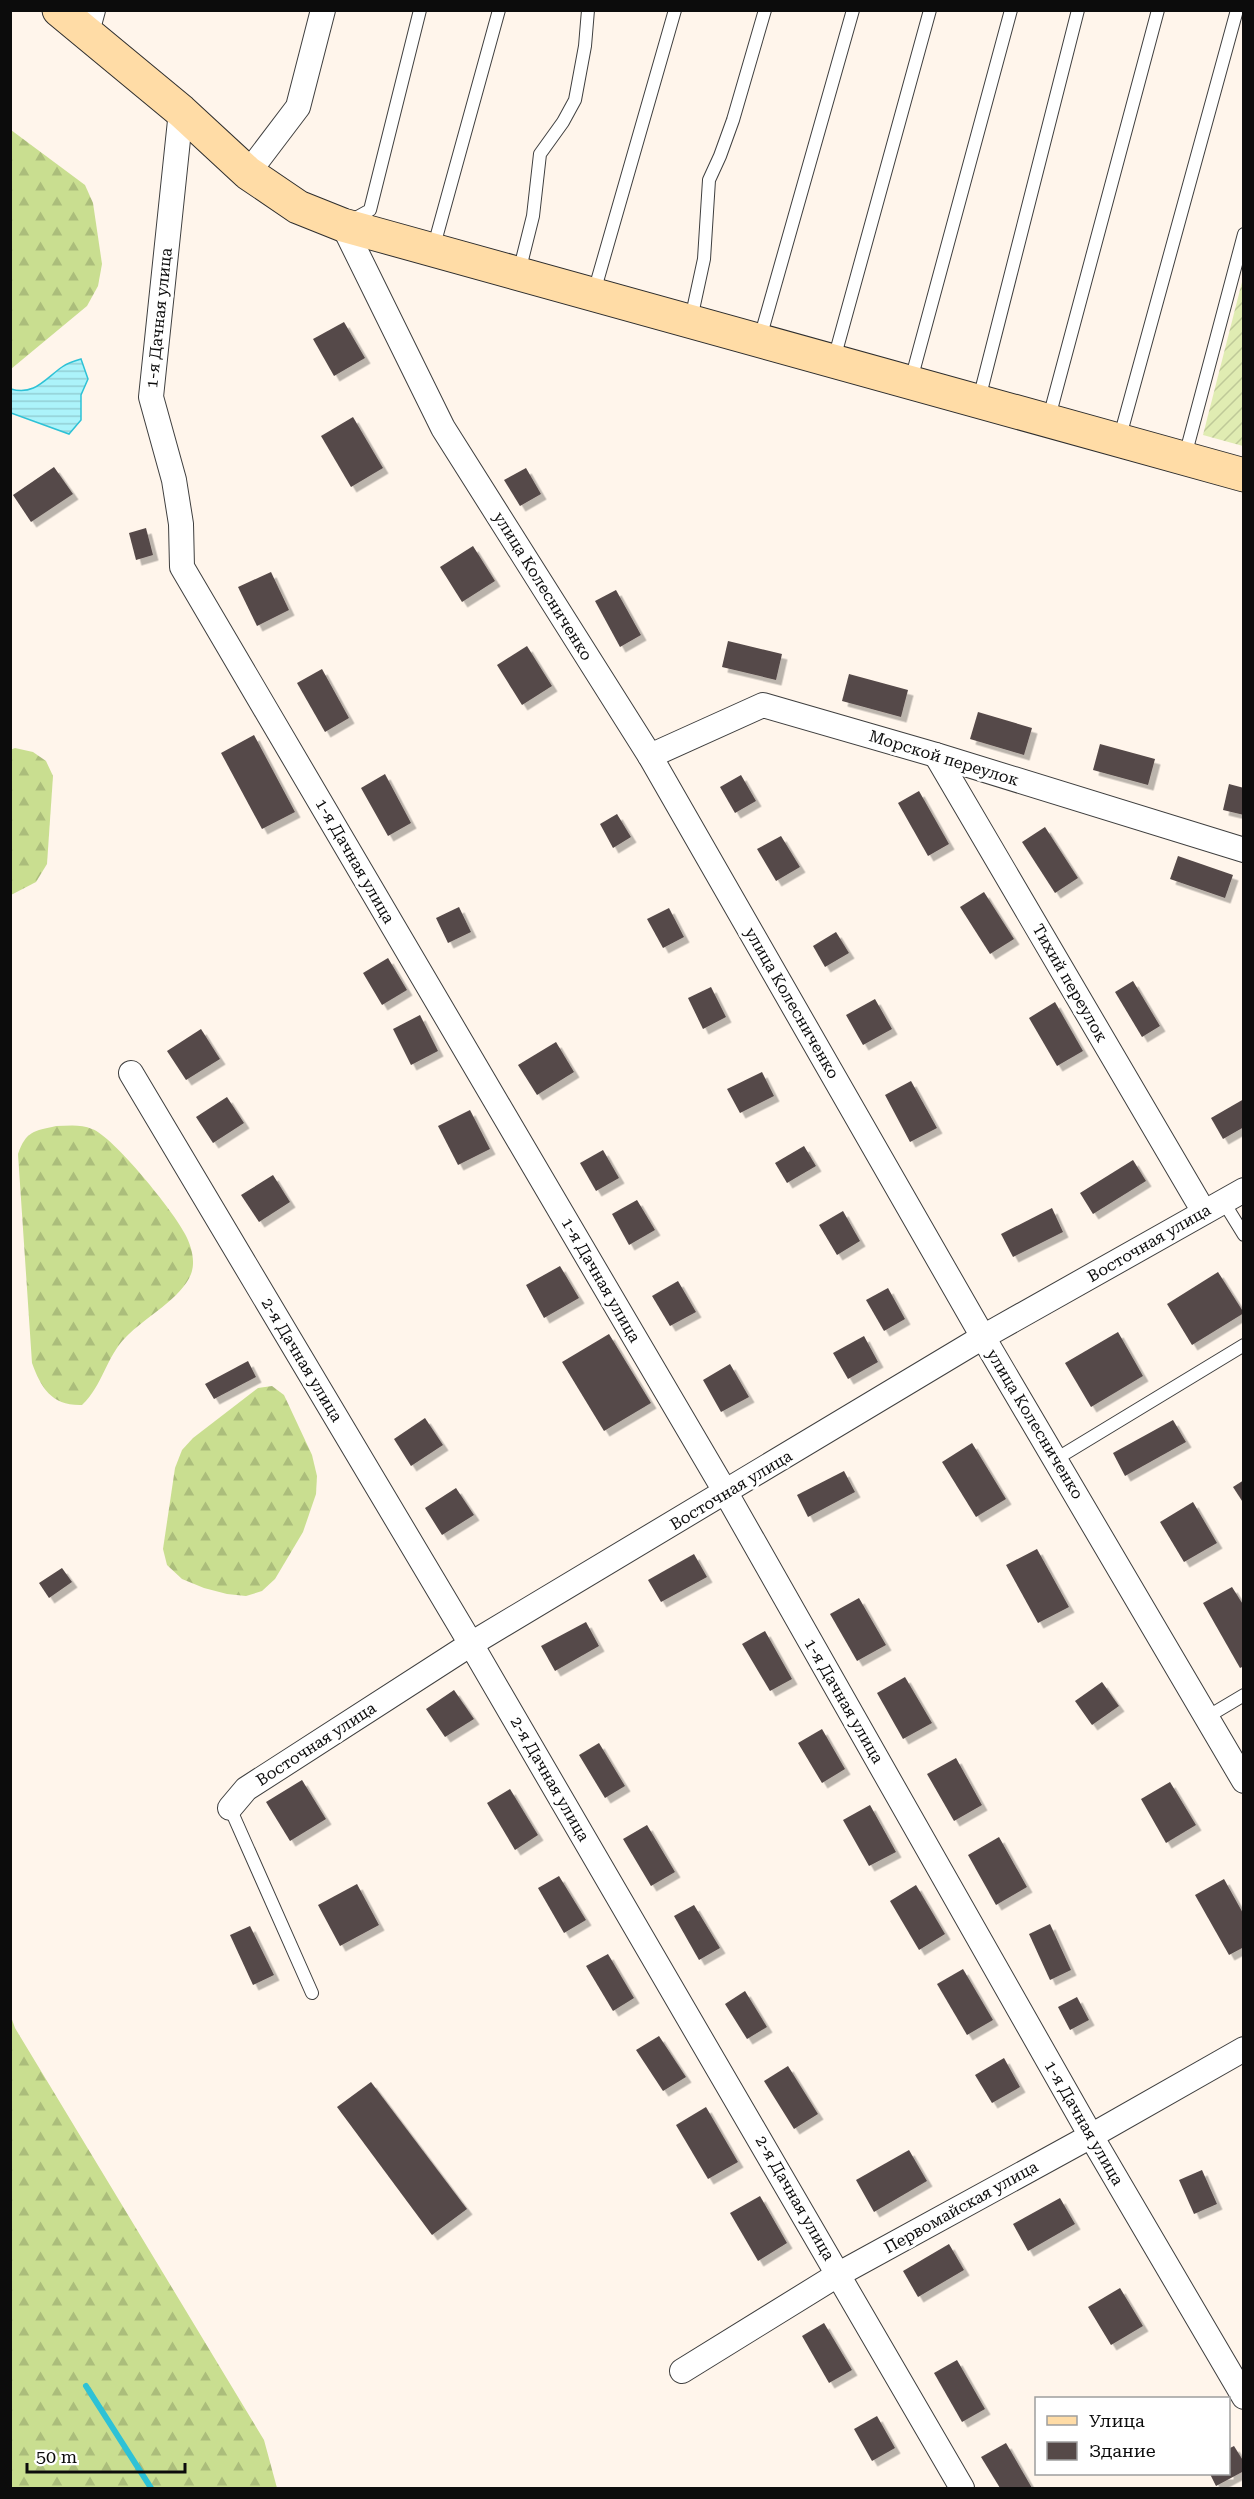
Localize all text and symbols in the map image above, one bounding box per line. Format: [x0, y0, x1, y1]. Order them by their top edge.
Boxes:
street label: 1-я Дачная улица [142, 247, 176, 389]
street label: улица Колесниченко [489, 508, 597, 664]
street label: Морской переулок [867, 726, 1021, 790]
street label: 1-я Дачная улица [311, 795, 399, 927]
street label: Тихий переулок [1028, 921, 1112, 1045]
street label: улица Колесниченко [741, 924, 843, 1082]
street label: Восточная улица [1084, 1200, 1214, 1286]
street label: 1-я Дачная улица [557, 1214, 645, 1346]
street label: 2-я Дачная улица [258, 1295, 347, 1426]
street label: улица Колесниченко [983, 1346, 1087, 1503]
street label: Восточная улица [667, 1446, 796, 1534]
street label: 1-я Дачная улица [800, 1635, 888, 1767]
street label: Восточная улица [253, 1698, 380, 1790]
street label: 2-я Дачная улица [506, 1713, 594, 1845]
street label: 1-я Дачная улица [1040, 2057, 1128, 2189]
street label: 2-я Дачная улица [751, 2132, 839, 2264]
street label: Первомайская улица [881, 2157, 1041, 2257]
legend [1035, 2397, 1230, 2475]
text: Улица [1089, 2410, 1145, 2431]
scale bar [27, 2436, 184, 2474]
text: Здание [1089, 2440, 1156, 2461]
text: 50 m [36, 2446, 77, 2467]

